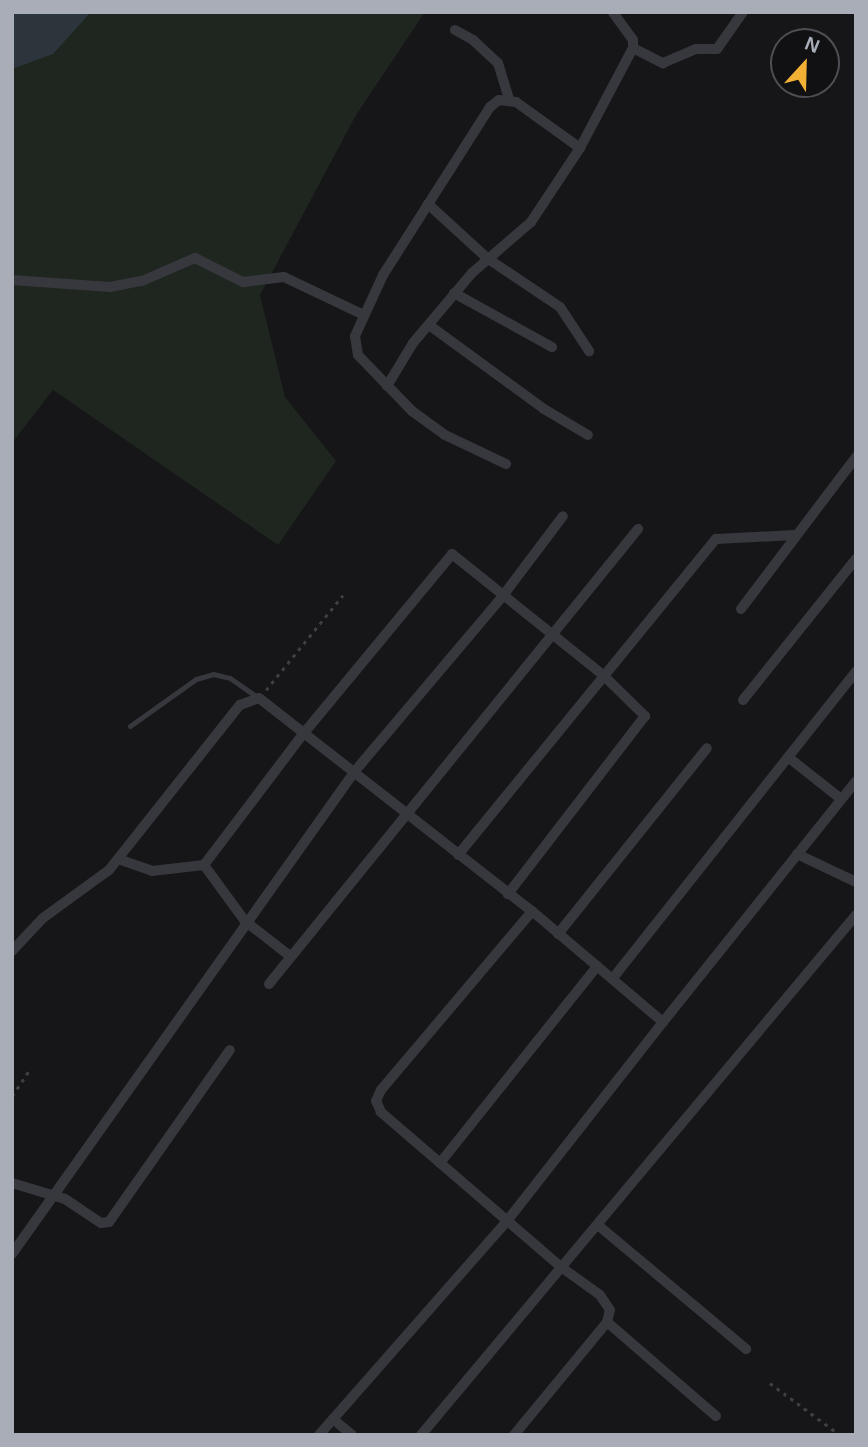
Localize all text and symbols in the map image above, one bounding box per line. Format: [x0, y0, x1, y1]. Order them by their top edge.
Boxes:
north arrow [770, 28, 840, 98]
text: N [802, 33, 823, 57]

